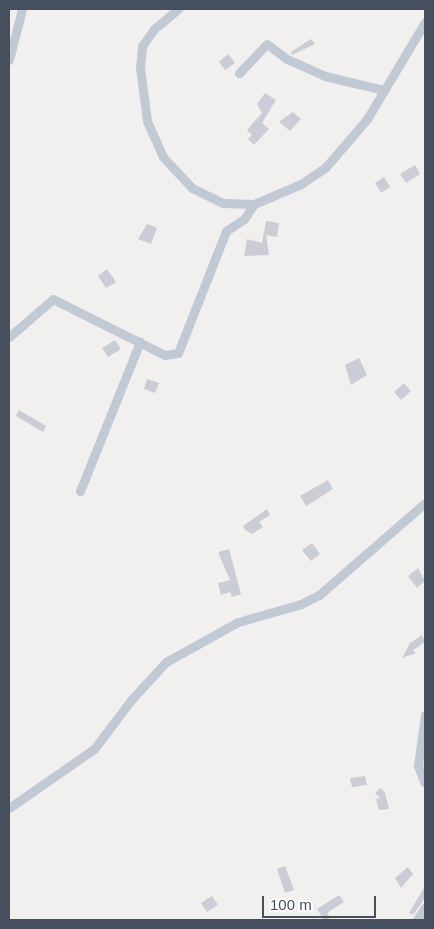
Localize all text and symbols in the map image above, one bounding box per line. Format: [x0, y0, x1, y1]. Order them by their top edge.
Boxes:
scale bar [264, 886, 378, 918]
text: 100 m [270, 896, 312, 913]

